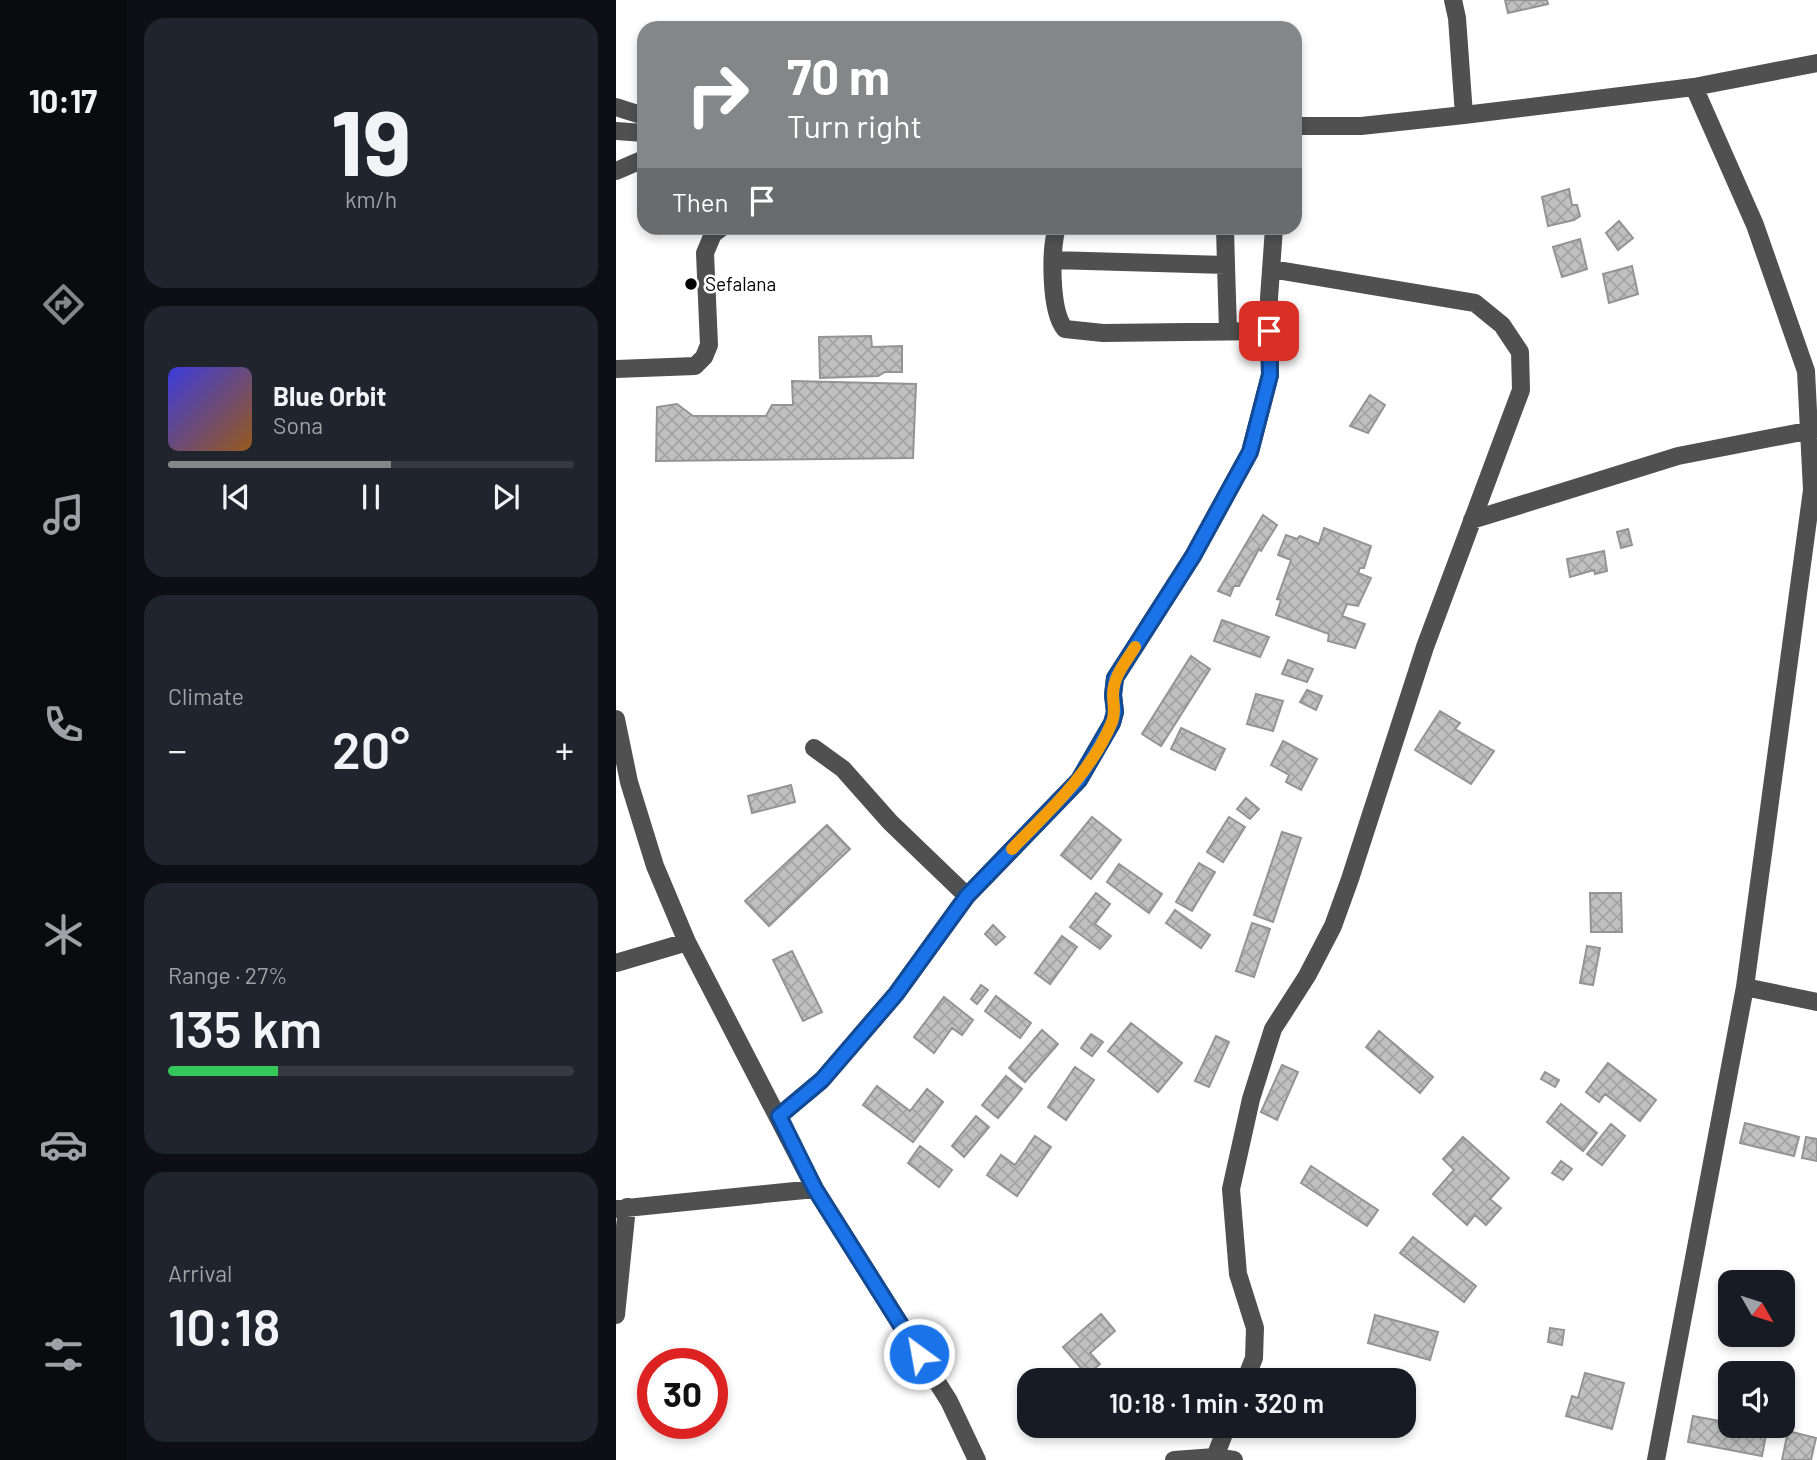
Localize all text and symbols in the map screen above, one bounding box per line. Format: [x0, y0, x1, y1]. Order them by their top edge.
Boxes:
text: 70 m [787, 46, 890, 105]
icon: right [672, 49, 763, 140]
text: 10:17 [29, 81, 97, 119]
text: 19 [331, 85, 411, 194]
text: Turn right [787, 106, 922, 144]
icon: arrive [743, 182, 781, 220]
text: km/h [345, 185, 397, 213]
text: Then [672, 186, 729, 217]
place label: Sefalana [705, 272, 776, 295]
marker: Sefalana [683, 276, 699, 292]
icon: directions [39, 280, 88, 329]
pin [1239, 301, 1299, 361]
icon: arrive [1250, 312, 1288, 350]
text: Blue Orbit [273, 380, 386, 411]
text: Sona [273, 411, 323, 439]
icon: previous [217, 478, 255, 516]
icon: pause [352, 478, 390, 516]
icon: next [487, 478, 525, 516]
icon: music [39, 490, 88, 539]
text: Climate [168, 682, 244, 710]
icon: phone [39, 700, 88, 749]
text: 20° [332, 717, 410, 779]
text: − [168, 726, 187, 772]
text: + [555, 726, 574, 772]
icon: climate [39, 910, 88, 959]
text: Range · 27% [168, 961, 288, 989]
text: 135 km [168, 996, 322, 1058]
icon: car [39, 1120, 88, 1169]
text: Arrival [168, 1259, 232, 1287]
north arrow [1718, 1270, 1796, 1348]
map controls [1718, 1270, 1795, 1438]
text: 10:18 [168, 1294, 280, 1356]
position arrow [882, 1317, 956, 1391]
icon: filters [39, 1330, 88, 1379]
speed limit sign: 30 [637, 1348, 728, 1439]
button: sound [1718, 1361, 1795, 1438]
text: 10:18 · 1 min · 320 m [1109, 1387, 1324, 1418]

